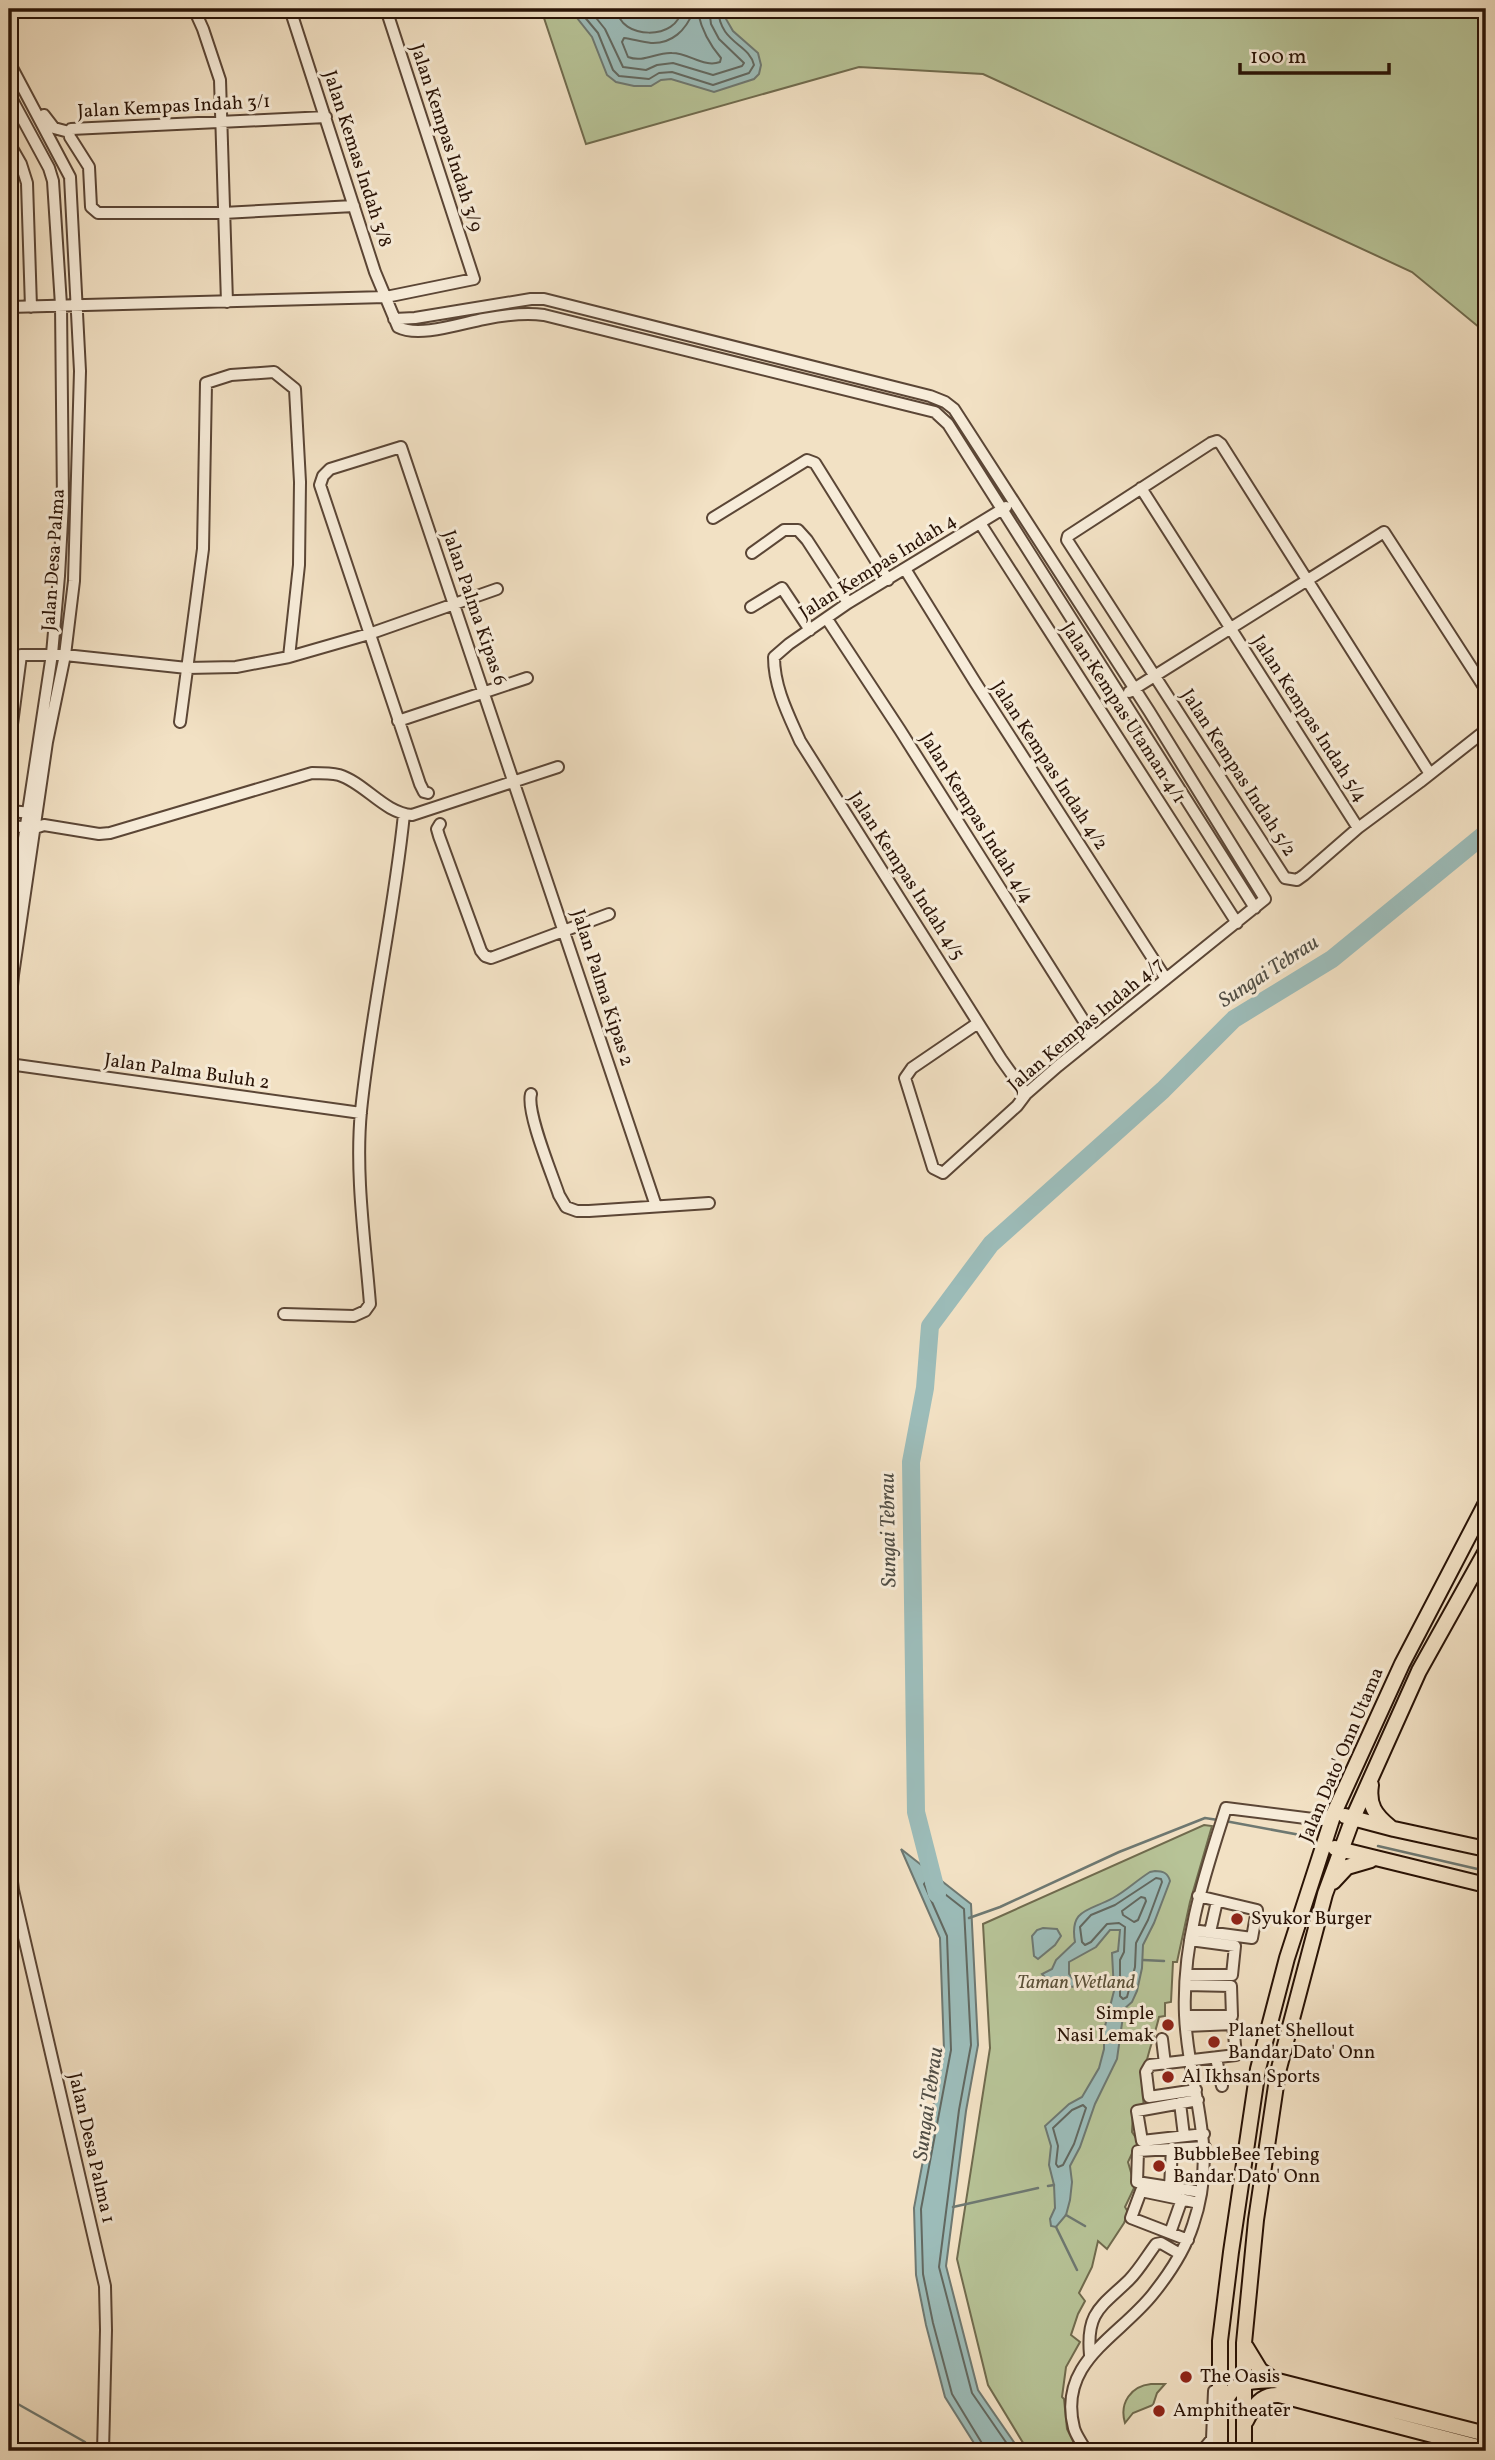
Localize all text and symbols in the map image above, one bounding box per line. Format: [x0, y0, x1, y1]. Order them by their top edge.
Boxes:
scale bar [1240, 32, 1388, 76]
street label: Jalan Kempas Indah 3/9 [403, 41, 489, 235]
text: 100 m [1250, 43, 1307, 72]
street label: Jalan Kemas Indah 3/8 [316, 67, 398, 251]
street label: Jalan Kempas Indah 3/1 [77, 89, 271, 125]
street label: Jalan Desa Palma [36, 488, 72, 632]
street label: Jalan Kempas Indah 4 [794, 508, 962, 626]
street label: Jalan Palma Kipas 6 [435, 527, 513, 689]
street label: Jalan Kempas Utaman 4/1 [1054, 617, 1192, 809]
street label: Jalan Kempas Indah 5/4 [1245, 630, 1373, 808]
street label: Jalan Kempas Indah 4/2 [984, 676, 1114, 856]
street label: Jalan Kempas Indah 5/2 [1174, 684, 1302, 862]
street label: Jalan Kempas Indah 4/4 [913, 728, 1039, 908]
street label: Jalan Kempas Indah 4/5 [842, 787, 970, 965]
street label: Jalan Palma Kipas 2 [564, 906, 640, 1070]
water label: Sungai Tebrau [1213, 929, 1325, 1015]
street label: Jalan Kempas Indah 4/7 [1002, 952, 1170, 1098]
street label: Jalan Palma Buluh 2 [103, 1048, 271, 1096]
water label: Sungai Tebrau [874, 1472, 904, 1588]
street label: Jalan Dato' Onn Utama [1293, 1663, 1391, 1847]
place label: Syukor Burger [1251, 1906, 1372, 1932]
marker: Syukor Burger [1229, 1911, 1245, 1927]
park label: Taman Wetland [1017, 1970, 1135, 1996]
place label: Simple Nasi Lemak [1057, 2001, 1154, 2049]
marker: Simple Nasi Lemak [1160, 2017, 1176, 2033]
place label: Planet Shellout Bandar Dato' Onn [1228, 2018, 1375, 2066]
marker: Planet Shellout Bandar Dato' Onn [1206, 2034, 1222, 2050]
water label: Sungai Tebrau [907, 2045, 951, 2163]
place label: Al Ikhsan Sports [1182, 2064, 1320, 2090]
marker: Al Ikhsan Sports [1160, 2069, 1176, 2085]
street label: Jalan Desa Palma 1 [61, 2070, 121, 2226]
place label: BubbleBee Tebing Bandar Dato' Onn [1173, 2142, 1320, 2190]
marker: BubbleBee Tebing Bandar Dato' Onn [1151, 2158, 1167, 2174]
place label: The Oasis [1200, 2364, 1280, 2390]
marker: The Oasis [1178, 2369, 1194, 2385]
place label: Amphitheater [1173, 2398, 1291, 2424]
marker: Amphitheater [1151, 2403, 1167, 2419]

